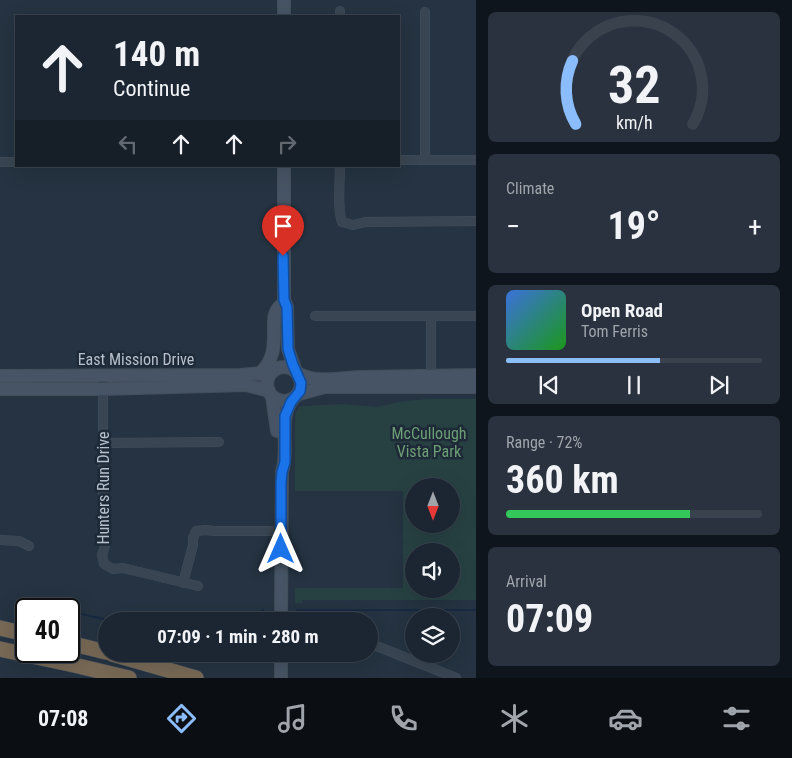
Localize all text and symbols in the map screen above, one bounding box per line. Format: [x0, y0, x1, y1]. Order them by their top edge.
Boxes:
text: 140 m [113, 34, 200, 75]
icon: ahead [30, 35, 95, 100]
text: 32 [608, 55, 660, 116]
text: Continue [113, 76, 190, 101]
text: km/h [616, 112, 652, 133]
icon: left [114, 130, 142, 158]
icon: ahead [167, 130, 195, 158]
icon: ahead [220, 130, 248, 158]
icon: right [273, 130, 301, 158]
text: Climate [506, 179, 554, 198]
text: 19° [607, 204, 661, 248]
pin [262, 205, 304, 256]
text: − [506, 210, 520, 243]
text: + [748, 210, 762, 243]
icon: arrive [269, 212, 297, 240]
text: Open Road [581, 299, 663, 322]
text: Tom Ferris [581, 322, 648, 341]
street label: East Mission Drive [78, 350, 194, 369]
icon: previous [535, 371, 563, 399]
icon: pause [620, 371, 648, 399]
icon: next [705, 371, 733, 399]
park label: McCullough Vista Park [391, 424, 467, 461]
street label: Hunters Run Drive [94, 431, 113, 545]
text: Range · 72% [506, 433, 582, 452]
text: 360 km [506, 458, 619, 502]
north arrow [405, 478, 460, 532]
map controls [405, 478, 460, 663]
position arrow [254, 522, 306, 574]
button: sound [405, 543, 460, 598]
text: Arrival [506, 572, 547, 591]
text: 07:09 [506, 597, 593, 641]
speed limit sign: 40 [15, 598, 80, 663]
button: layers [405, 608, 460, 663]
text: 07:09 · 1 min · 280 m [157, 625, 319, 648]
icon: directions [164, 701, 199, 736]
icon: music [275, 701, 310, 736]
icon: phone [386, 701, 421, 736]
icon: climate [497, 701, 532, 736]
icon: car [608, 701, 643, 736]
icon: filters [719, 701, 754, 736]
text: 07:08 [38, 706, 88, 731]

